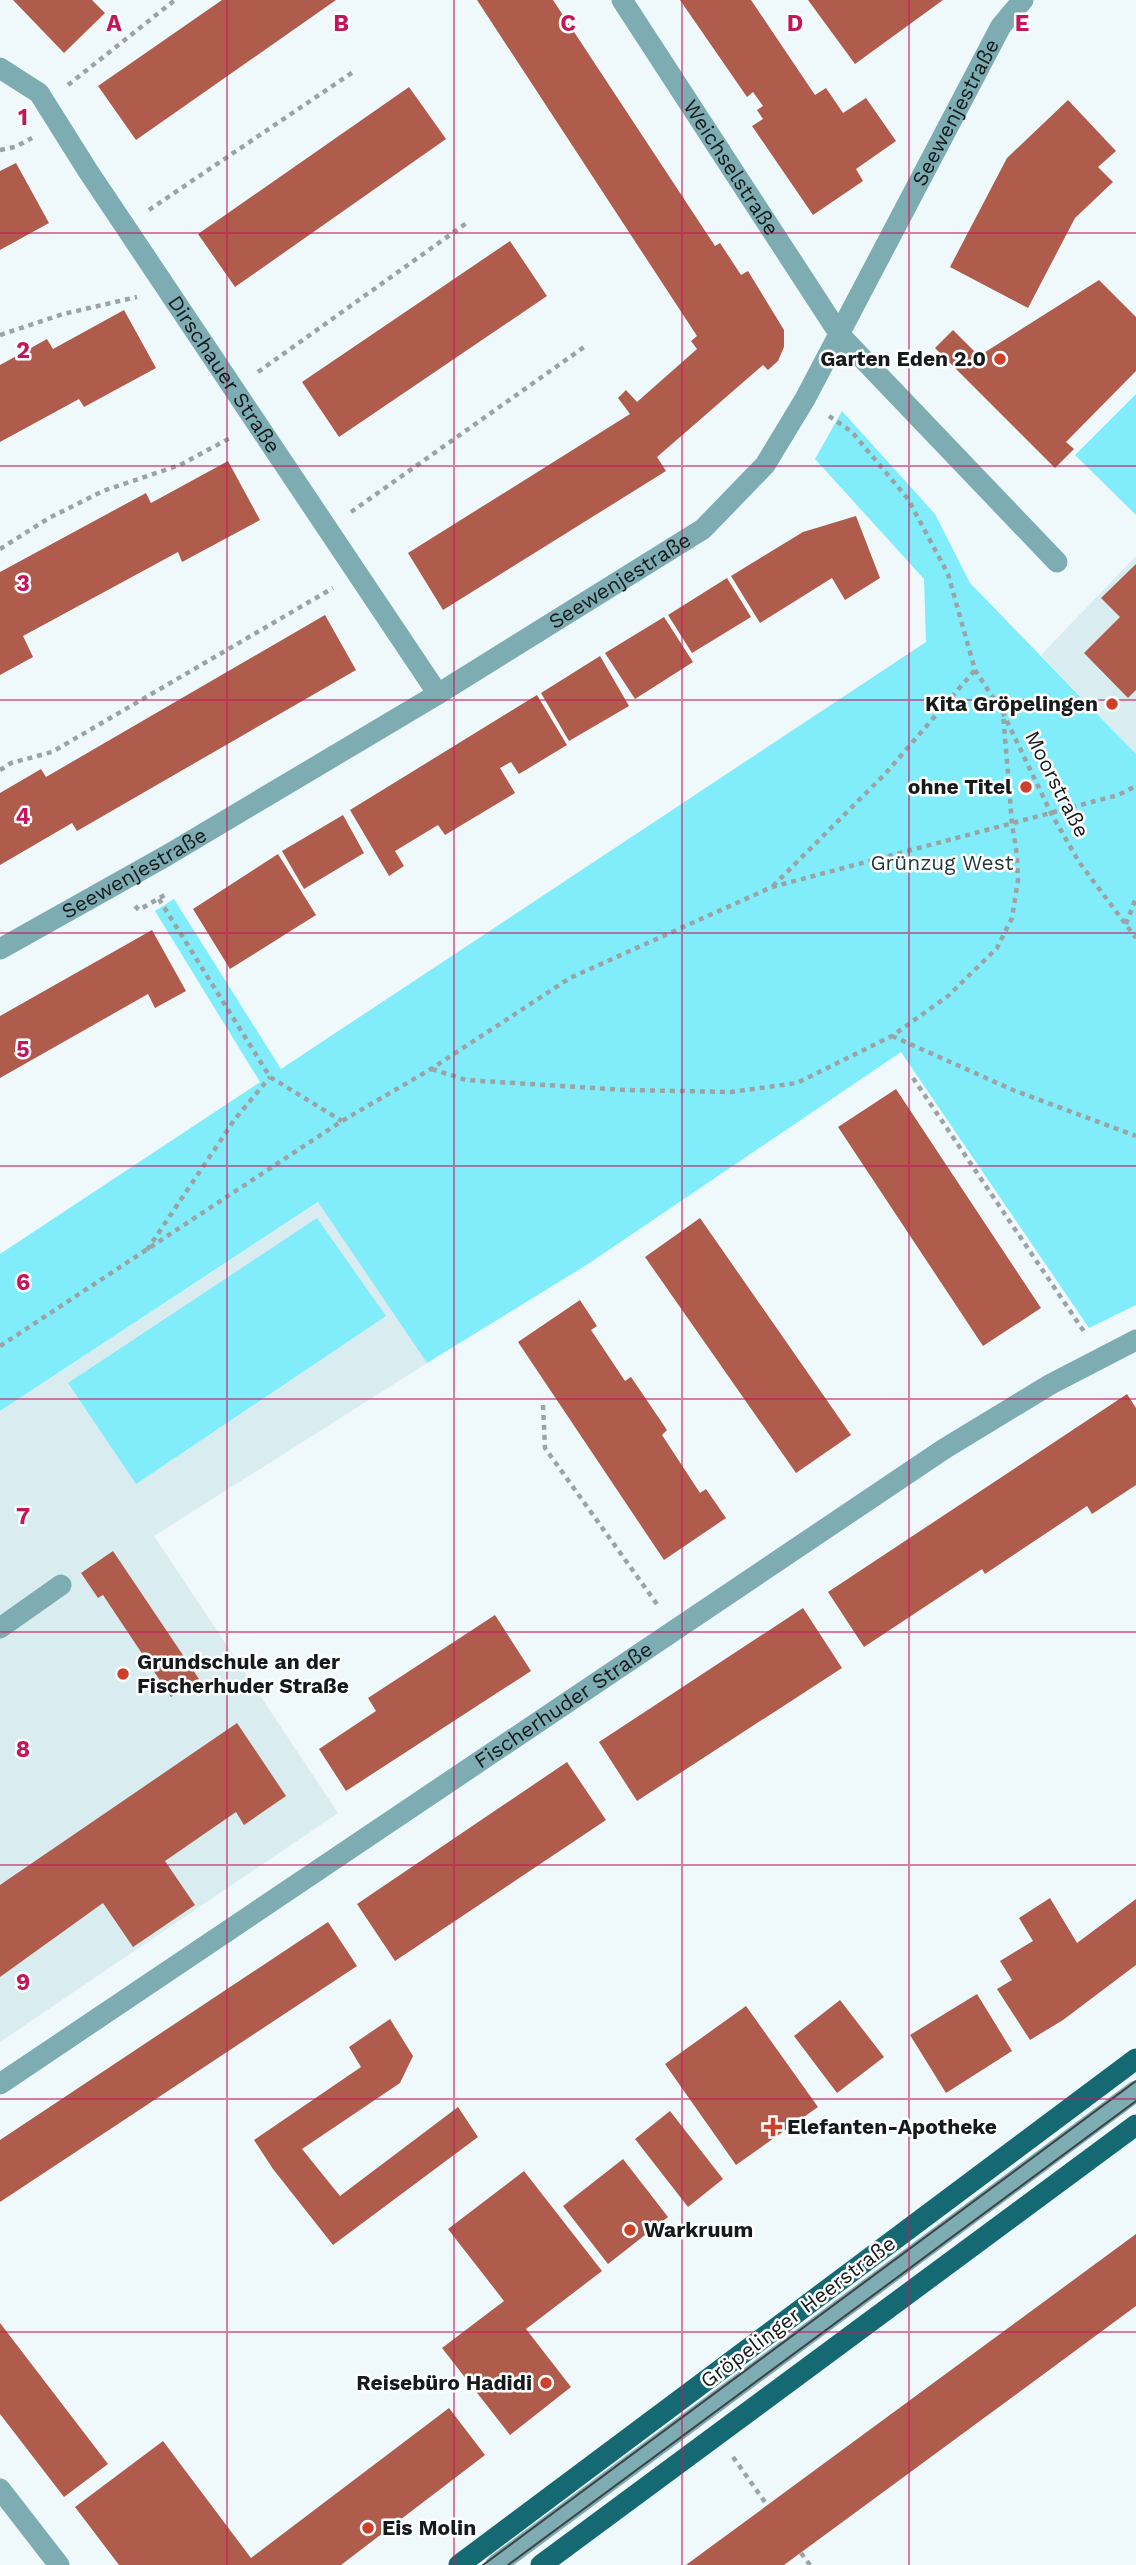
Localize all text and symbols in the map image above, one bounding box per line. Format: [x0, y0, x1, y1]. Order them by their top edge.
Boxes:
text: A [106, 10, 122, 37]
text: B [333, 10, 349, 37]
text: C [560, 10, 576, 37]
text: D [787, 10, 803, 37]
text: E [1015, 10, 1029, 37]
street label: Seewenjestraße [906, 34, 1004, 190]
street label: Weichselstraße [678, 95, 785, 240]
text: 1 [18, 104, 28, 131]
street label: Dirschauer Straße [163, 290, 286, 458]
text: 2 [16, 337, 30, 364]
place label: Garten Eden 2.0 [820, 346, 986, 371]
marker: Garten Eden 2.0 [992, 351, 1008, 367]
street label: Seewenjestraße [544, 527, 695, 634]
text: 3 [16, 570, 30, 597]
place label: Kita Gröpelingen [925, 691, 1098, 716]
marker: Kita Gröpelingen [1104, 696, 1120, 712]
street label: Moorstraße [1020, 726, 1095, 841]
place label: ohne Titel [908, 774, 1012, 799]
marker: ohne Titel [1018, 779, 1034, 795]
text: 4 [16, 803, 31, 830]
street label: Seewenjestraße [57, 822, 211, 924]
park label: Grünzug West [870, 850, 1014, 875]
text: 5 [16, 1036, 30, 1063]
text: 6 [16, 1269, 30, 1296]
text: 7 [16, 1503, 30, 1530]
street label: Fischerhuder Straße [469, 1636, 657, 1773]
place label: Grundschule an der Fischerhuder Straße [137, 1649, 349, 1698]
marker: Grundschule an der Fischerhuder Straße [115, 1666, 131, 1682]
text: 8 [16, 1736, 30, 1763]
text: 9 [16, 1969, 30, 1996]
place label: Elefanten-Apotheke [787, 2114, 997, 2139]
marker: Elefanten-Apotheke [765, 2119, 781, 2135]
place label: Warkruum [644, 2217, 753, 2242]
marker: Warkruum [622, 2222, 638, 2238]
street label: Gröpelinger Heerstraße [695, 2230, 900, 2393]
place label: Reisebüro Hadidi [356, 2370, 532, 2395]
marker: Reisebüro Hadidi [538, 2375, 554, 2391]
place label: Eis Molin [382, 2515, 476, 2540]
marker: Eis Molin [360, 2520, 376, 2536]

